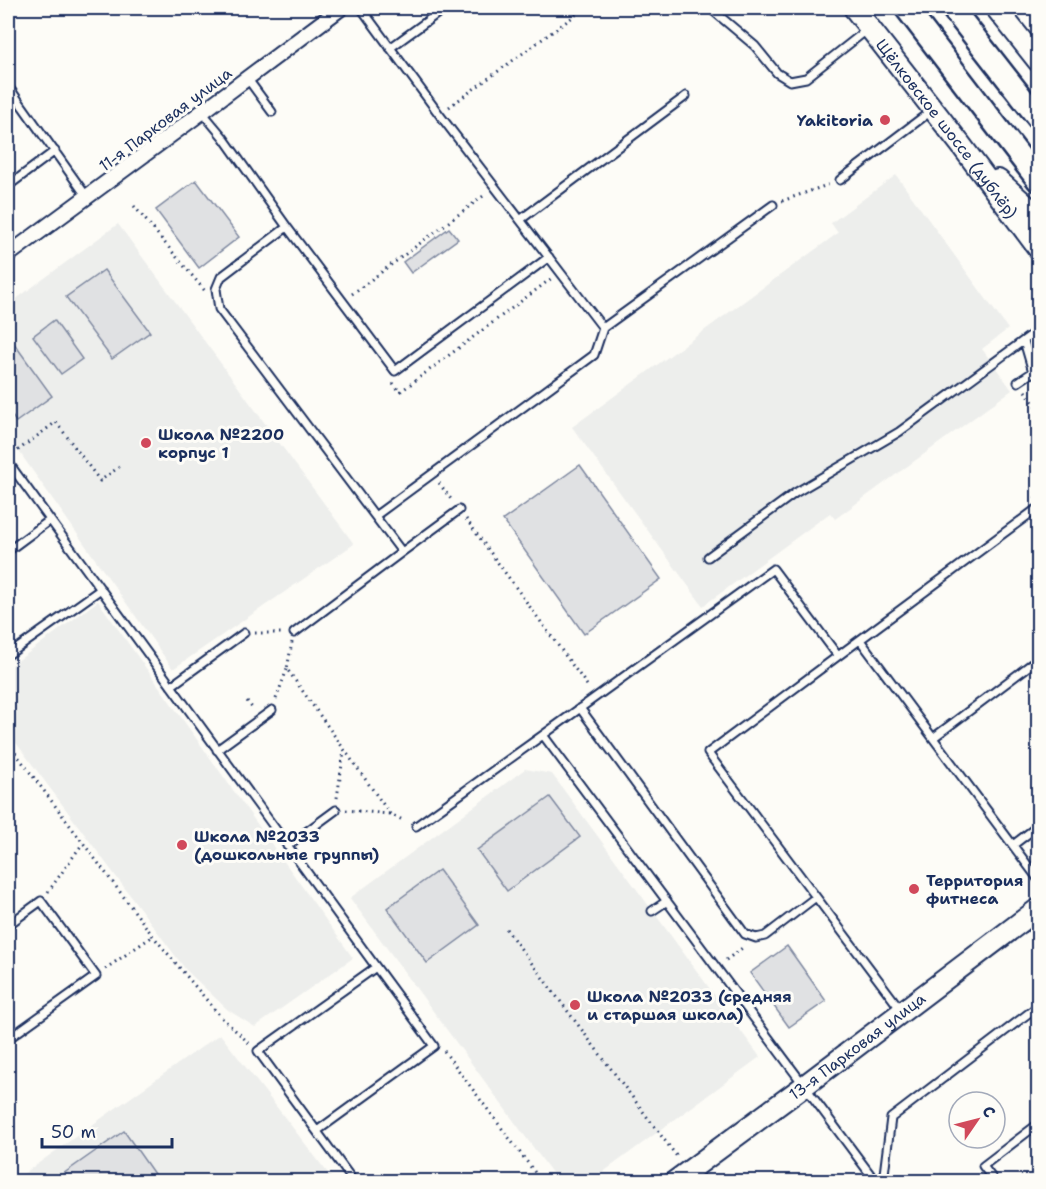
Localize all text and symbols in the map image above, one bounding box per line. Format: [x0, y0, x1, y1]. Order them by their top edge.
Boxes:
street label: Щёлковское шоссе (дублёр) [871, 35, 1022, 223]
street label: 11-я Парковая улица [95, 62, 236, 176]
place label: Yakitoria [797, 110, 873, 131]
marker: Yakitoria [878, 113, 892, 127]
place label: Школа №2200 корпус 1 [158, 424, 284, 463]
marker: Школа №2200 корпус 1 [139, 436, 153, 450]
place label: Школа №2033 (дошкольные группы) [194, 826, 379, 865]
marker: Школа №2033 (дошкольные группы) [175, 838, 189, 852]
place label: Территория фитнеса [926, 870, 1023, 909]
marker: Территория фитнеса [907, 882, 921, 896]
place label: Школа №2033 (средняя и старшая школа) [587, 986, 792, 1025]
street label: 13-я Парковая улица [785, 988, 930, 1105]
marker: Школа №2033 (средняя и старшая школа) [568, 998, 582, 1012]
north arrow [947, 1090, 1007, 1150]
text: С [977, 1102, 1000, 1122]
scale bar [42, 1111, 172, 1149]
text: 50 m [51, 1120, 96, 1144]

